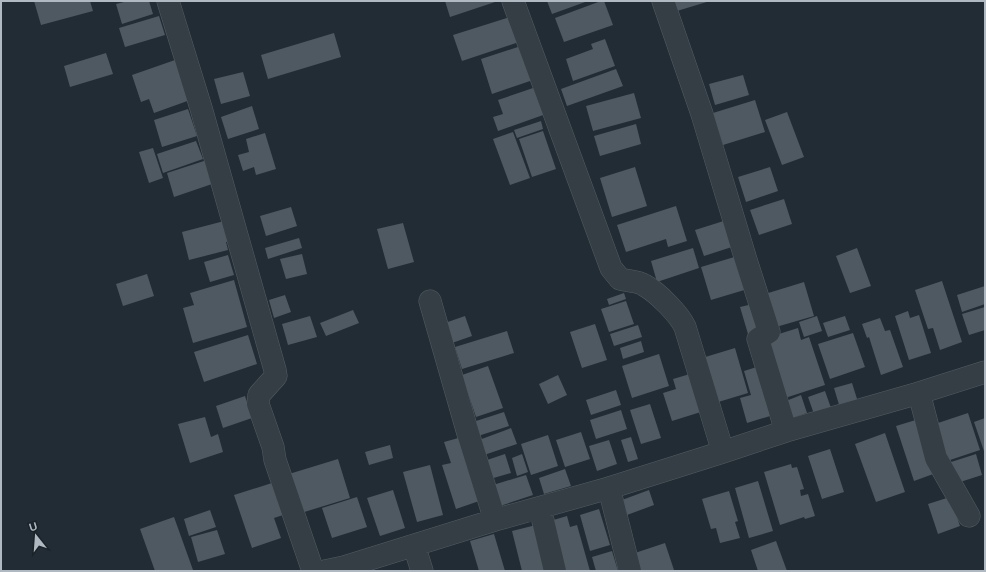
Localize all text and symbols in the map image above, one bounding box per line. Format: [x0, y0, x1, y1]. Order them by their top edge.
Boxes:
north arrow [16, 516, 56, 556]
text: U [28, 520, 39, 533]

